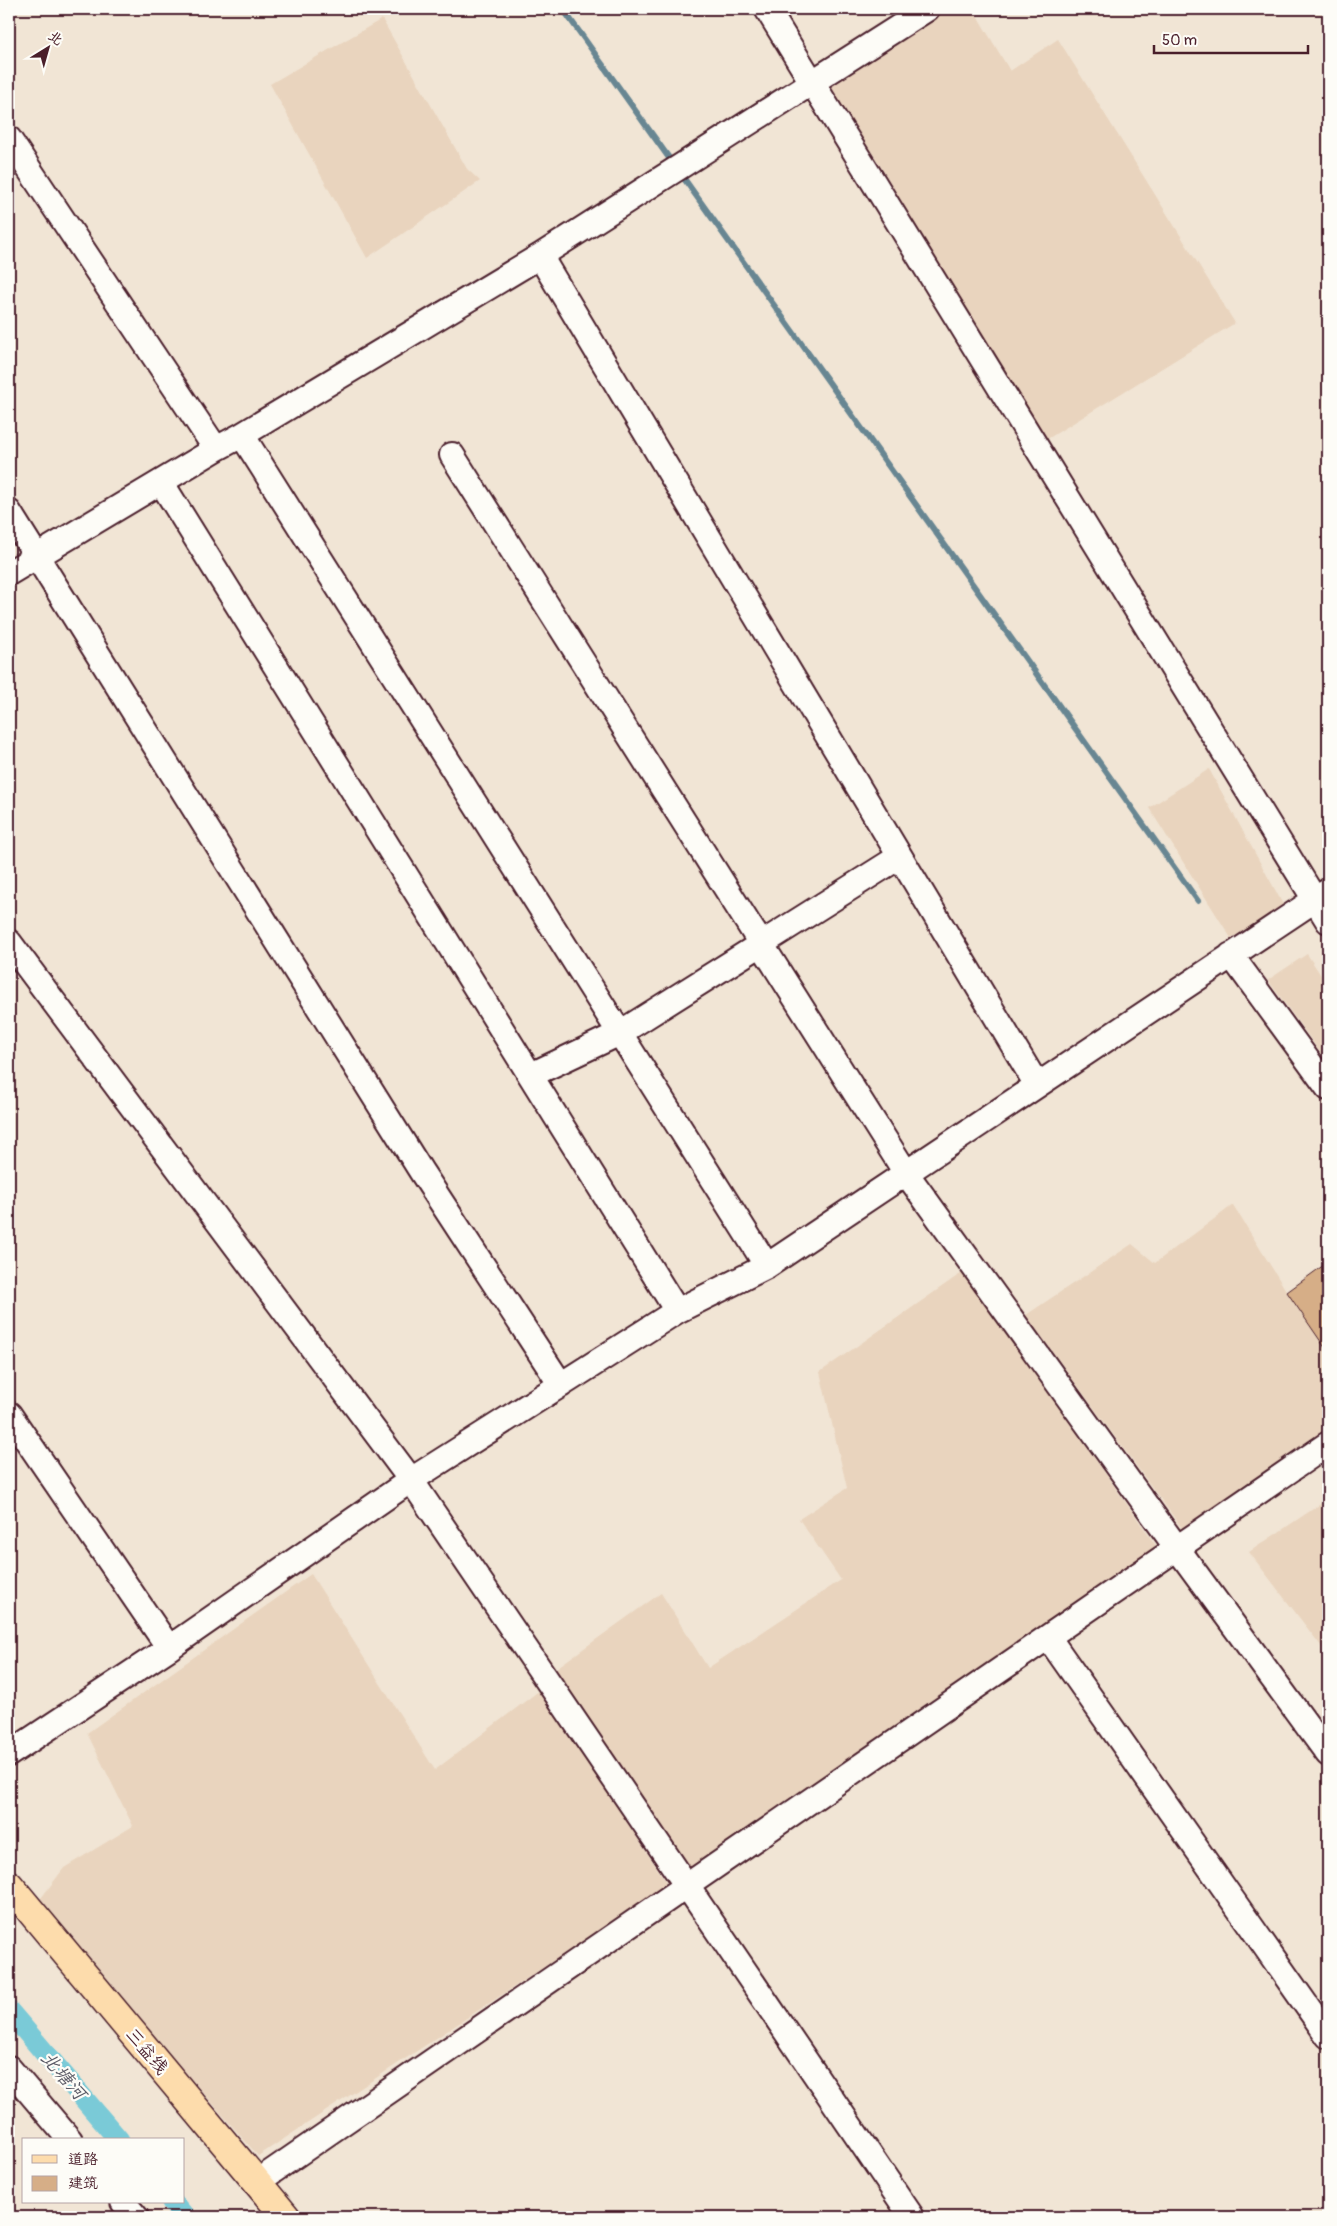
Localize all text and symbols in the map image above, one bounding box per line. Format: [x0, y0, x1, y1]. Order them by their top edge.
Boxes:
north arrow [22, 22, 72, 72]
scale bar [1154, 22, 1308, 54]
text: 北 [45, 27, 66, 49]
text: 50 m [1162, 31, 1197, 50]
street label: 三益线 [120, 2023, 173, 2079]
water label: 北塘河 [35, 2046, 93, 2107]
legend [22, 2138, 185, 2204]
text: 道路 [68, 2150, 98, 2169]
text: 建筑 [68, 2174, 98, 2193]

